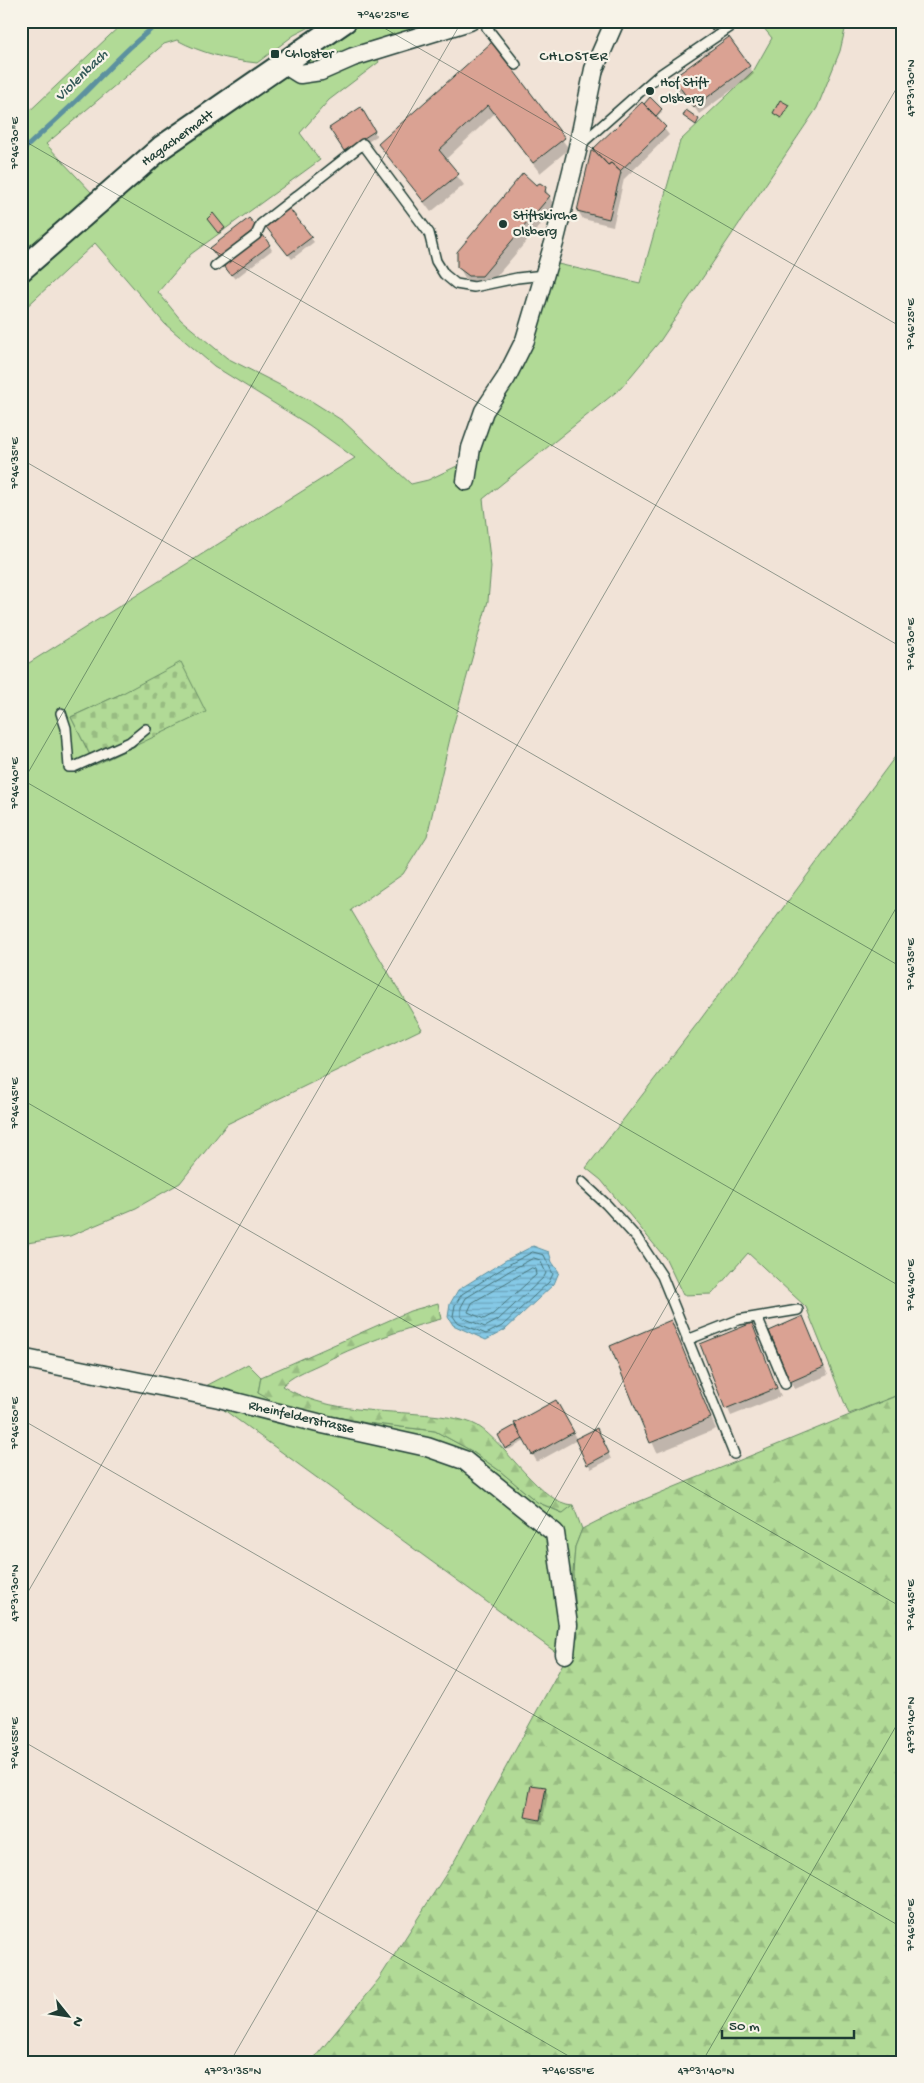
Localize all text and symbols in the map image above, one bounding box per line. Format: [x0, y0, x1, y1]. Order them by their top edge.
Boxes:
text: 7°46'25"E [356, 9, 409, 23]
water label: Violenbach [52, 46, 113, 106]
place label: Chloster [285, 46, 335, 63]
marker: Chloster [269, 48, 281, 60]
district label: CHLOSTER [539, 48, 609, 66]
text: 47°31'30"N [905, 59, 919, 117]
place label: Hof Stift Olsberg [660, 75, 709, 108]
marker: Hof Stift Olsberg [644, 85, 656, 97]
street label: Hagachermatt [139, 106, 218, 171]
text: 7°46'30"E [9, 117, 23, 170]
place label: Stiftskirche Olsberg [513, 208, 578, 241]
marker: Stiftskirche Olsberg [497, 218, 509, 230]
text: 7°46'25"E [905, 298, 919, 351]
text: 7°46'35"E [9, 437, 23, 490]
text: 7°46'30"E [905, 618, 919, 671]
text: 7°46'40"E [9, 757, 23, 810]
text: 7°46'35"E [905, 938, 919, 991]
text: 7°46'45"E [9, 1077, 23, 1129]
text: 7°46'40"E [905, 1259, 919, 1312]
text: 7°46'50"E [9, 1396, 23, 1450]
street label: Rheinfelderstrasse [247, 1398, 356, 1439]
text: 47°31'30"N [9, 1564, 23, 1622]
text: 7°46'45"E [905, 1579, 919, 1631]
text: 47°31'40"N [905, 1696, 919, 1753]
text: 7°46'55"E [9, 1717, 23, 1770]
text: 7°46'50"E [905, 1898, 919, 1952]
north arrow [42, 1990, 92, 2040]
scale bar [722, 2008, 854, 2040]
text: N [67, 2013, 87, 2029]
text: 50 m [729, 2018, 760, 2036]
text: 47°31'35"N [205, 2065, 262, 2079]
text: 7°46'55"E [541, 2065, 594, 2079]
text: 47°31'40"N [678, 2065, 735, 2079]

